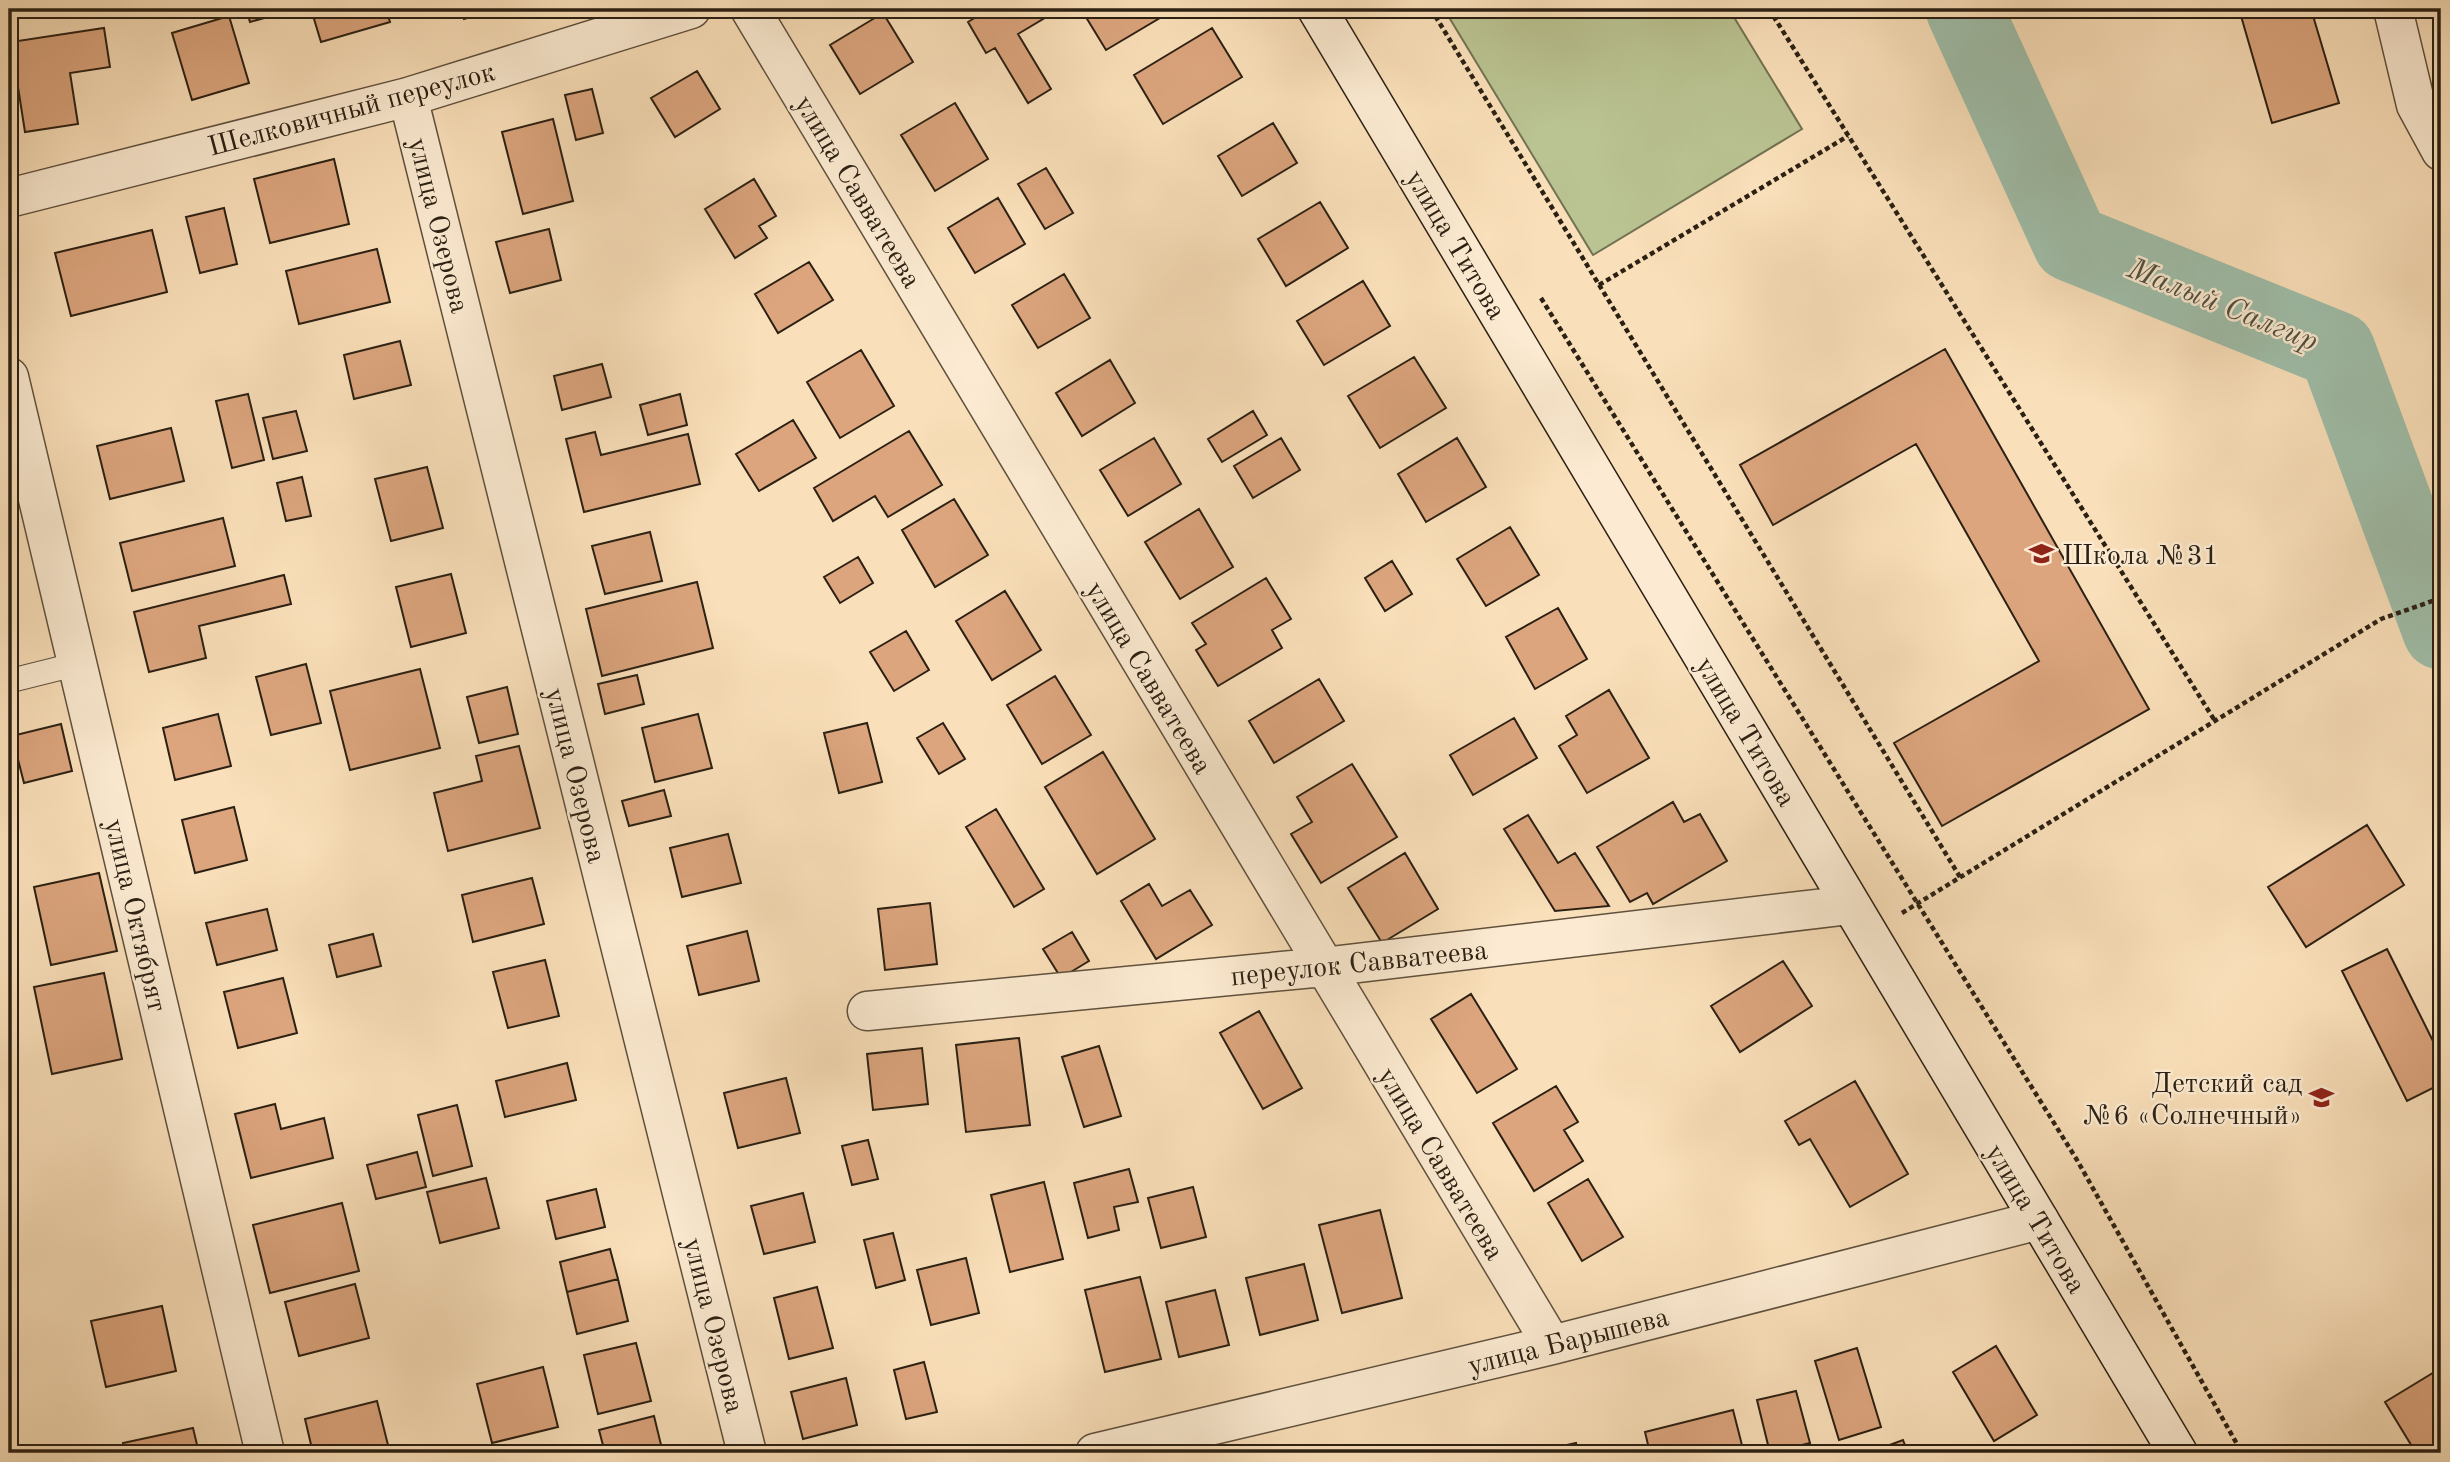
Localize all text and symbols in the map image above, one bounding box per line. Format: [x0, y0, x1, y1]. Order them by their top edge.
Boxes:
street label: Шелковичный переулок [205, 59, 498, 163]
street label: улица Савватеева [788, 91, 925, 294]
street label: улица Озерова [402, 135, 472, 316]
street label: улица Титова [1399, 166, 1510, 325]
water label: Малый Салгир [2122, 254, 2322, 358]
school or university icon: Школа №31 [2028, 540, 2056, 568]
place label: Школа №31 [2062, 543, 2219, 571]
street label: улица Савватеева [1079, 577, 1216, 780]
street label: улица Титова [1689, 653, 1800, 812]
street label: улица Озерова [539, 685, 609, 866]
street label: улица Октябрят [98, 817, 170, 1015]
street label: переулок Савватеева [1229, 938, 1489, 992]
street label: улица Савватеева [1371, 1063, 1508, 1266]
place label: Детский сад №6 «Солнечный» [2083, 1071, 2302, 1131]
school or university icon: Детский сад №6 «Солнечный» [2308, 1084, 2336, 1112]
street label: улица Титова [1979, 1140, 2090, 1299]
street label: улица Озерова [677, 1235, 747, 1416]
street label: улица Барышева [1465, 1304, 1672, 1381]

